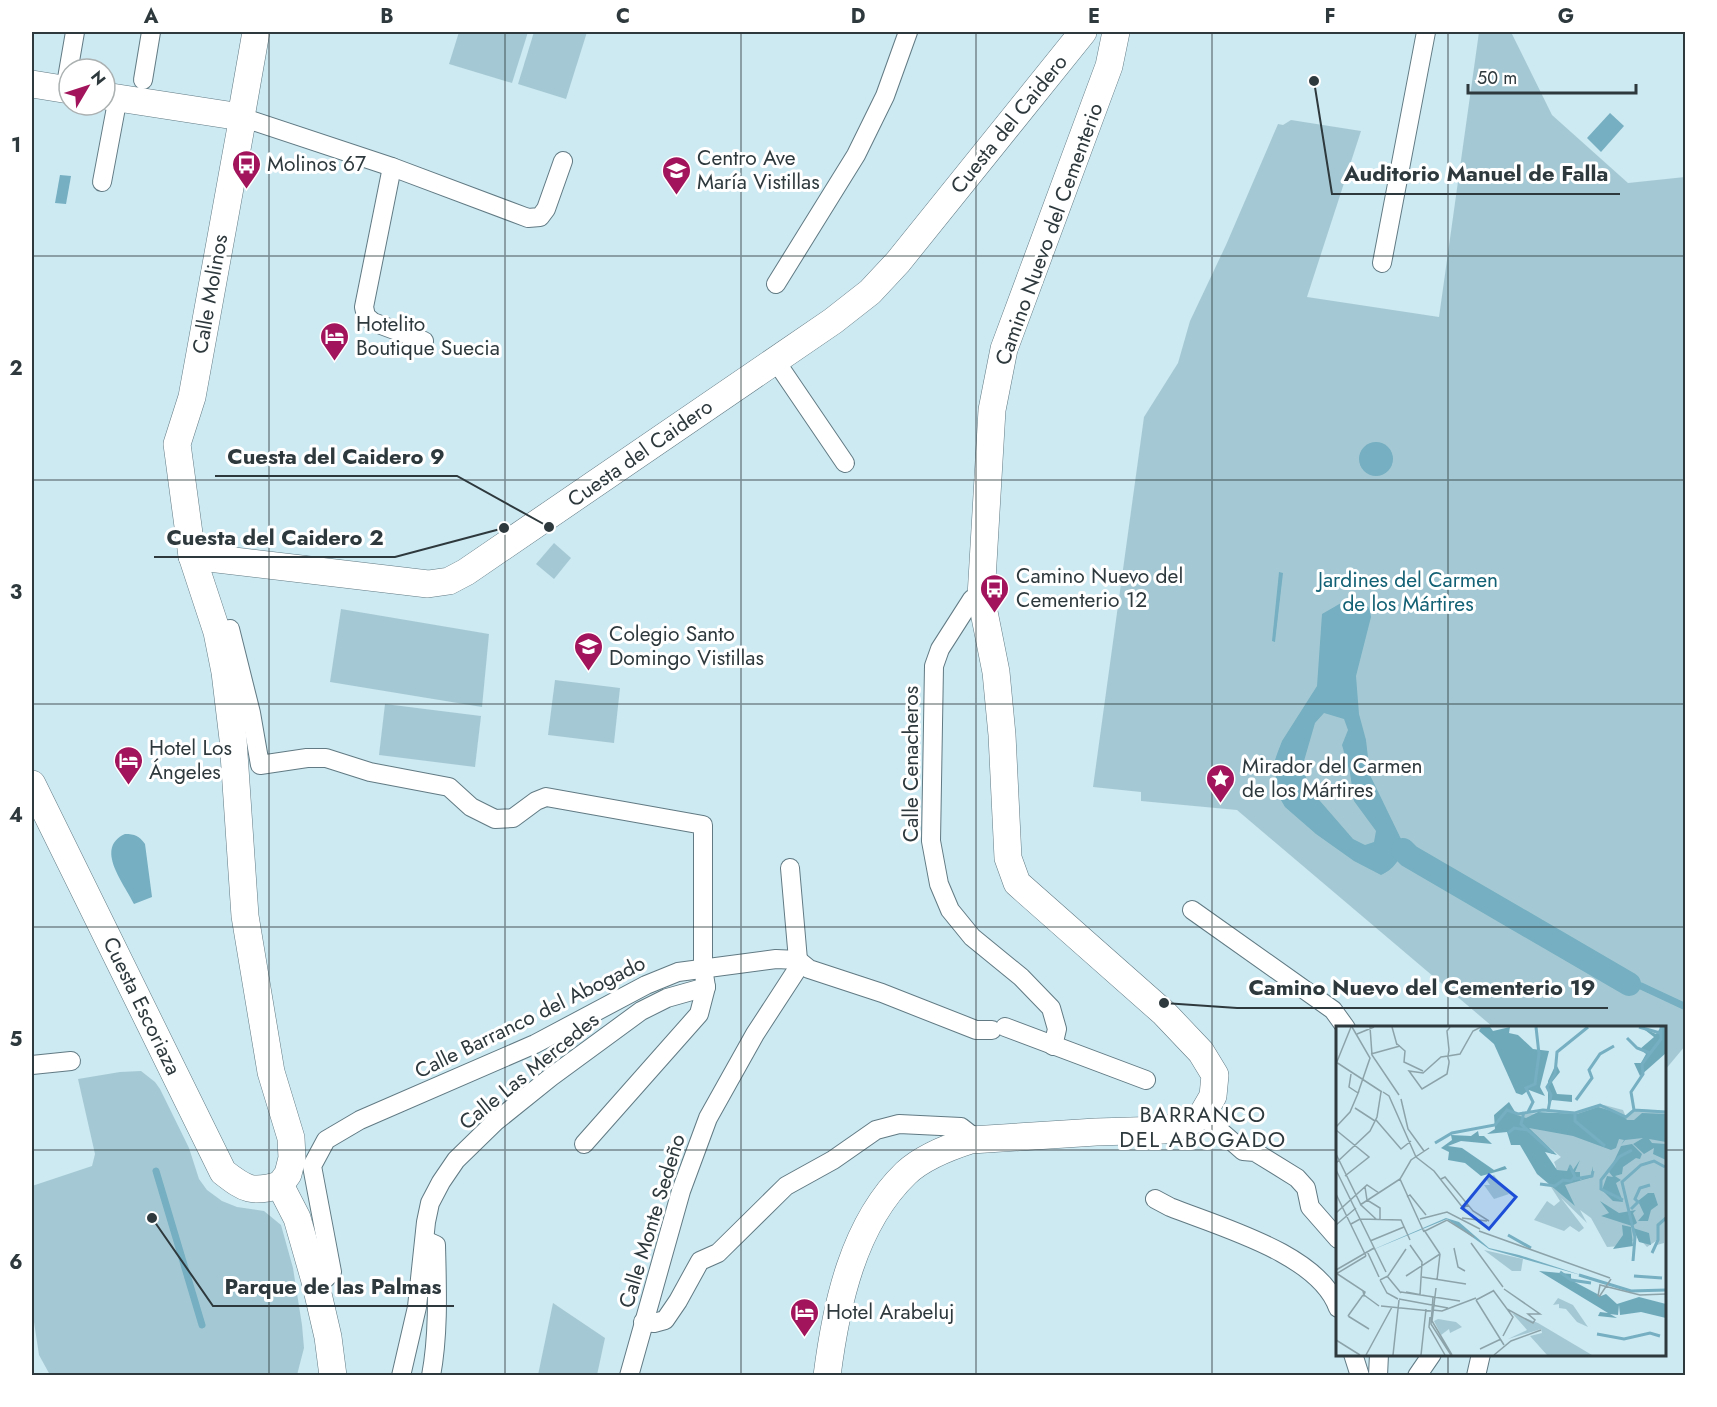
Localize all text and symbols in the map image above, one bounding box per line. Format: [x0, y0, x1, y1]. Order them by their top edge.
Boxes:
text: A [143, 2, 159, 31]
text: B [380, 2, 394, 31]
text: C [616, 2, 630, 31]
text: D [851, 2, 865, 31]
text: E [1088, 2, 1100, 31]
text: F [1324, 2, 1336, 31]
text: G [1558, 2, 1574, 31]
street label: Cuesta del Caidero [943, 48, 1075, 200]
north arrow [57, 57, 117, 117]
scale bar [1468, 57, 1636, 95]
text: 50 m [1477, 65, 1517, 91]
text: N [85, 66, 111, 90]
street label: Camino Nuevo del Cementerio [988, 99, 1110, 369]
text: 1 [11, 131, 21, 160]
place label: Centro Ave María Vistillas [697, 143, 820, 197]
bus stop icon: Molinos 67 [230, 148, 262, 190]
place label: Molinos 67 [267, 149, 366, 179]
school or university icon: Centro Ave María Vistillas [660, 154, 692, 196]
callout: Auditorio Manuel de Falla [1332, 154, 1620, 194]
text: Auditorio Manuel de Falla [1343, 157, 1608, 189]
street label: Calle Molinos [185, 232, 235, 356]
place label: Hotelito Boutique Suecia [356, 309, 500, 363]
hotel icon: Hotelito Boutique Suecia [319, 320, 351, 362]
text: 2 [9, 354, 23, 383]
street label: Cuesta del Caidero [561, 392, 719, 514]
callout: Cuesta del Caidero 9 [215, 436, 457, 476]
text: Cuesta del Caidero 9 [227, 440, 445, 472]
callout: Cuesta del Caidero 2 [154, 517, 395, 557]
text: Cuesta del Caidero 2 [166, 521, 384, 553]
place label: Camino Nuevo del Cementerio 12 [1016, 561, 1183, 615]
park label: Jardines del Carmen de los Mártires [1315, 565, 1498, 619]
bus stop icon: Camino Nuevo del Cementerio 12 [979, 572, 1011, 614]
text: 3 [10, 578, 22, 607]
place label: Colegio Santo Domingo Vistillas [609, 619, 764, 673]
school or university icon: Colegio Santo Domingo Vistillas [572, 630, 604, 672]
street label: Calle Cenacheros [896, 686, 926, 842]
place label: Hotel Los Ángeles [149, 733, 232, 787]
hotel icon: Hotel Los Ángeles [112, 744, 144, 786]
place label: Mirador del Carmen de los Mártires [1242, 751, 1423, 805]
place icon: Mirador del Carmen de los Mártires [1205, 762, 1237, 804]
text: 4 [9, 801, 23, 830]
street label: Cuesta Escoriaza [96, 932, 188, 1080]
street label: Calle Barranco del Abogado [410, 948, 650, 1086]
callout: Camino Nuevo del Cementerio 19 [1237, 968, 1608, 1008]
text: Camino Nuevo del Cementerio 19 [1248, 971, 1596, 1003]
street label: Calle Las Mercedes [453, 1005, 605, 1137]
text: 5 [10, 1025, 23, 1054]
inset map [1336, 1026, 1666, 1356]
district label: BARRANCO DEL ABOGADO [1119, 1098, 1287, 1155]
street label: Calle Monte Sedeño [611, 1130, 693, 1312]
text: 6 [9, 1248, 23, 1277]
callout: Parque de las Palmas [213, 1266, 454, 1306]
text: Parque de las Palmas [224, 1270, 442, 1302]
hotel icon: Hotel Arabeluj [789, 1296, 821, 1338]
place label: Hotel Arabeluj [826, 1297, 955, 1327]

